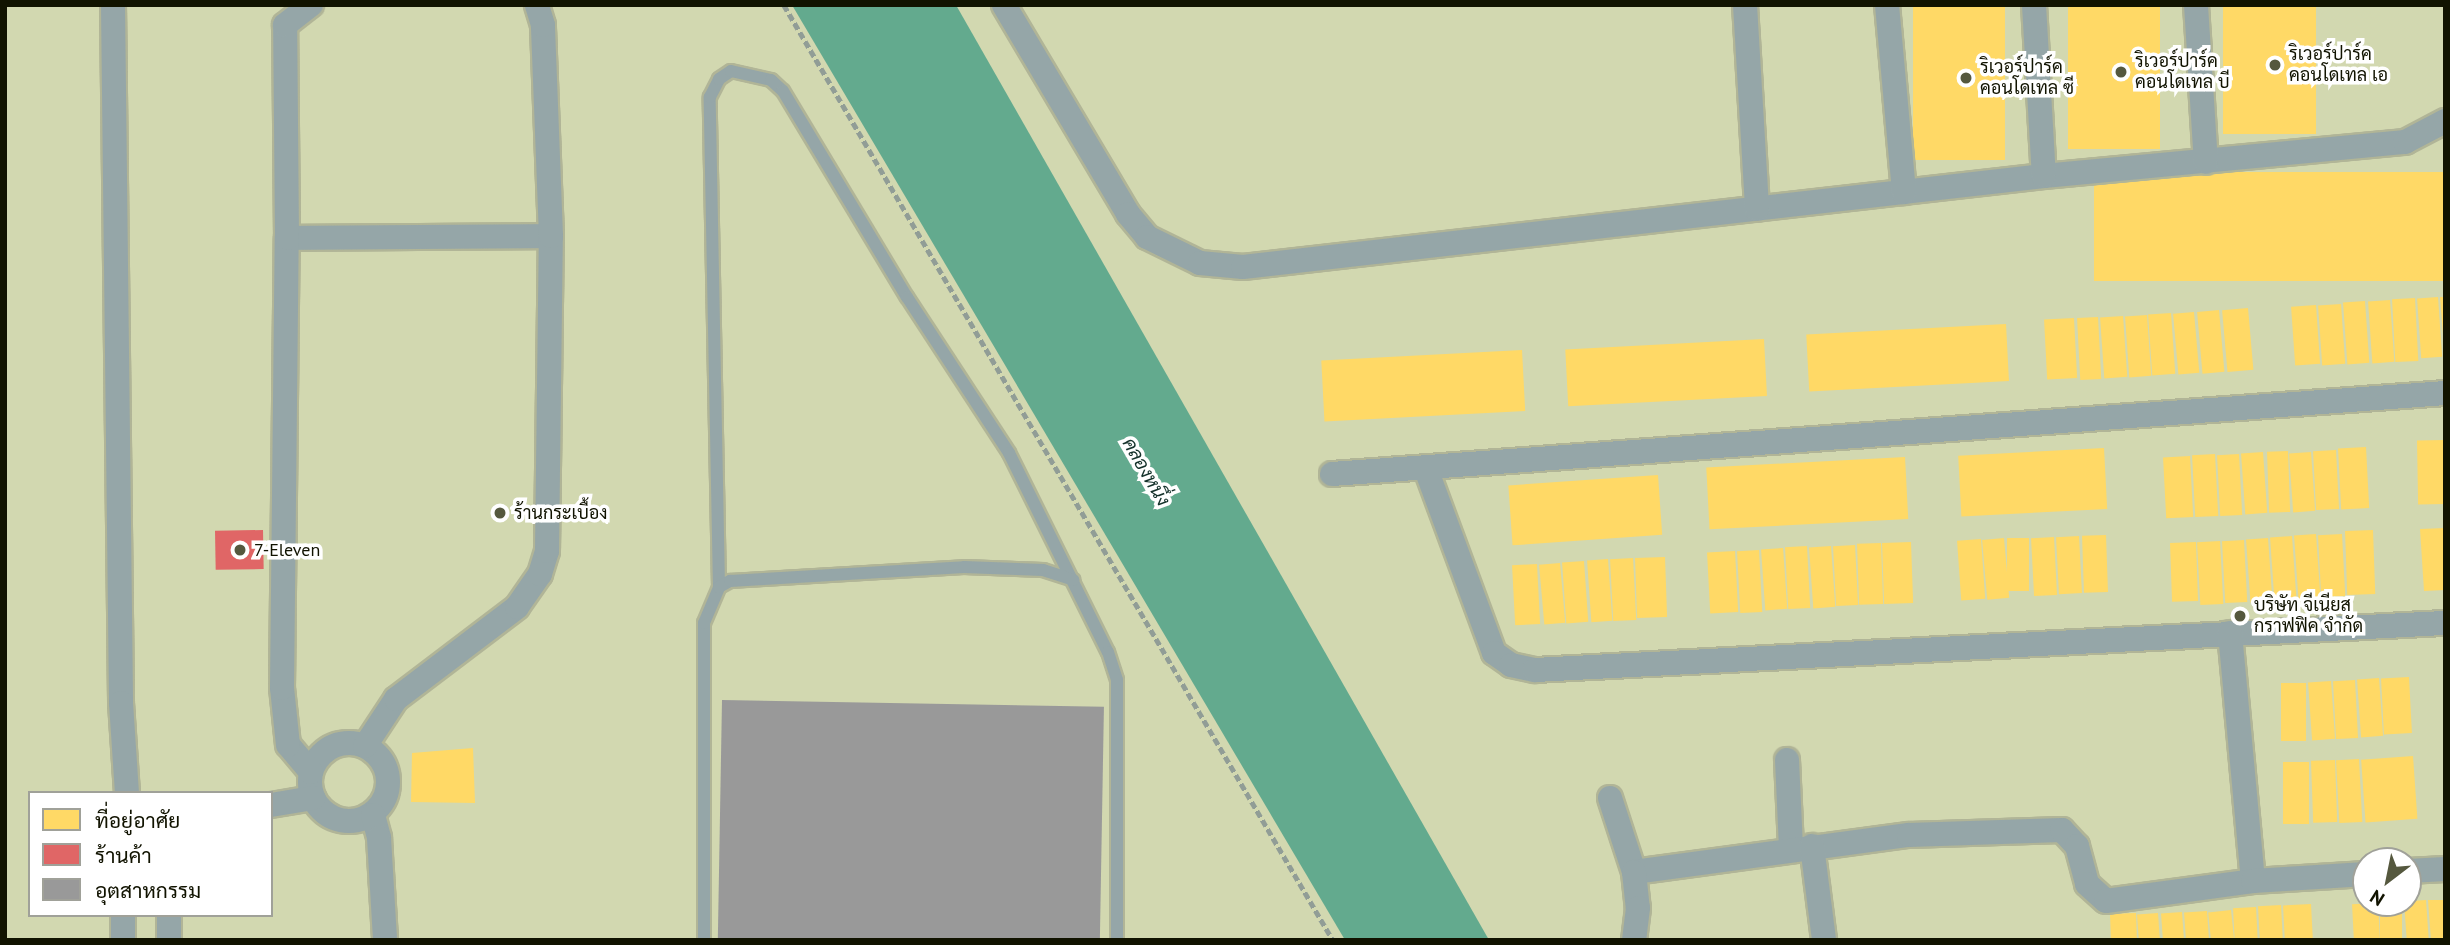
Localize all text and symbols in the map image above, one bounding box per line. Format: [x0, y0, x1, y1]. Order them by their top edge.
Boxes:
place label: ริเวอร์ปาร์ค คอนโดเทล เอ [2289, 44, 2388, 86]
place label: ริเวอร์ปาร์ค คอนโดเทล บี [2135, 51, 2230, 94]
place label: ริเวอร์ปาร์ค คอนโดเทล ซี [1980, 57, 2074, 100]
marker: ริเวอร์ปาร์ค คอนโดเทล เอ [2267, 57, 2283, 73]
marker: ริเวอร์ปาร์ค คอนโดเทล บี [2113, 64, 2129, 80]
marker: ริเวอร์ปาร์ค คอนโดเทล ซี [1958, 70, 1974, 86]
water label: คลองหนึ่ง [1117, 434, 1175, 510]
place label: ร้านกระเบื้อง [514, 502, 608, 524]
marker: ร้านกระเบื้อง [492, 505, 508, 521]
place label: 7-Eleven [254, 539, 320, 561]
marker: 7-Eleven [232, 542, 248, 558]
place label: บริษัท จีเนียส กราฟฟิค จำกัด [2254, 595, 2363, 638]
marker: บริษัท จีเนียส กราฟฟิค จำกัด [2232, 608, 2248, 624]
legend [28, 791, 273, 917]
text: ที่อยู่อาศัย [95, 807, 180, 834]
text: ร้านค้า [95, 842, 152, 869]
north arrow [2352, 847, 2422, 917]
text: อุตสาหกรรม [95, 877, 201, 904]
text: N [2365, 885, 2389, 912]

